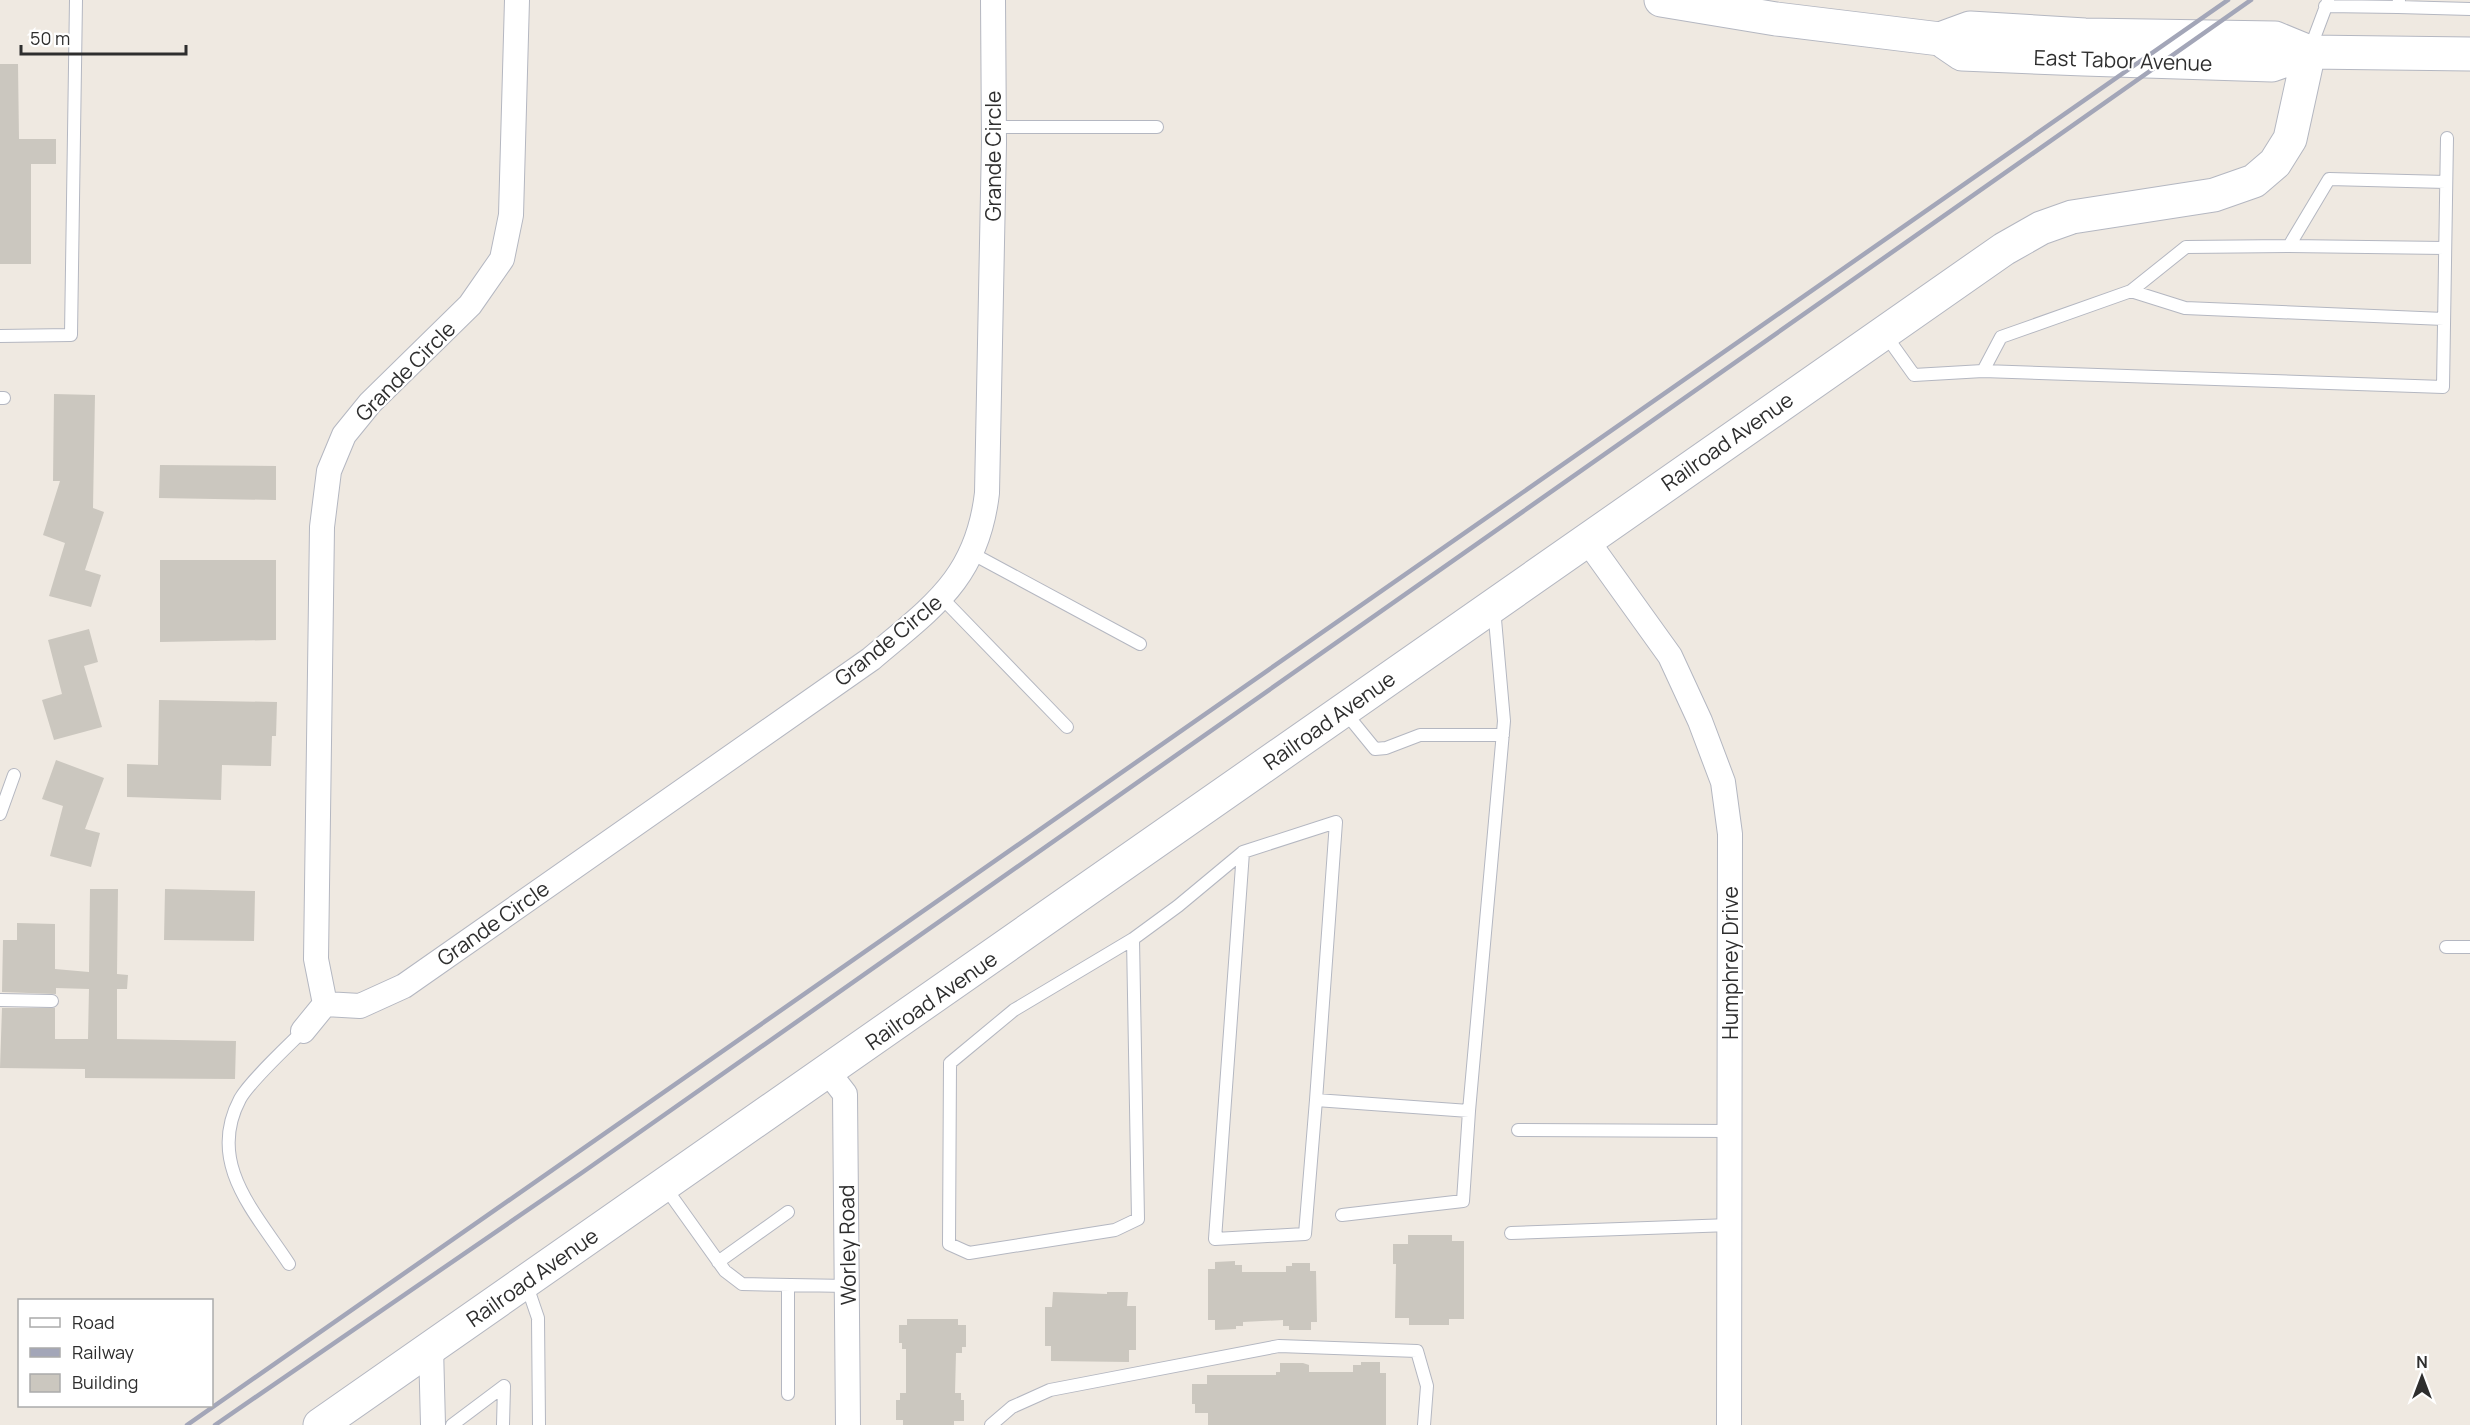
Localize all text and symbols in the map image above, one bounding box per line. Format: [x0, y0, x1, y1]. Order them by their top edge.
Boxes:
scale bar [21, 18, 186, 56]
text: 50 m [30, 26, 70, 50]
street label: East Tabor Avenue [2033, 43, 2213, 77]
street label: Grande Circle [979, 91, 1007, 221]
street label: Grande Circle [349, 315, 461, 427]
street label: Railroad Avenue [1656, 385, 1798, 497]
street label: Grande Circle [828, 588, 948, 692]
street label: Railroad Avenue [1258, 664, 1400, 776]
street label: Grande Circle [431, 874, 555, 972]
street label: Humphrey Drive [1716, 886, 1744, 1040]
street label: Railroad Avenue [860, 944, 1002, 1056]
street label: Worley Road [832, 1185, 862, 1305]
street label: Railroad Avenue [461, 1221, 603, 1333]
legend [18, 1299, 213, 1407]
text: Road [72, 1310, 115, 1334]
text: Railway [72, 1340, 134, 1364]
north arrow [2392, 1347, 2452, 1407]
text: N [2416, 1351, 2428, 1373]
text: Building [72, 1370, 138, 1394]

